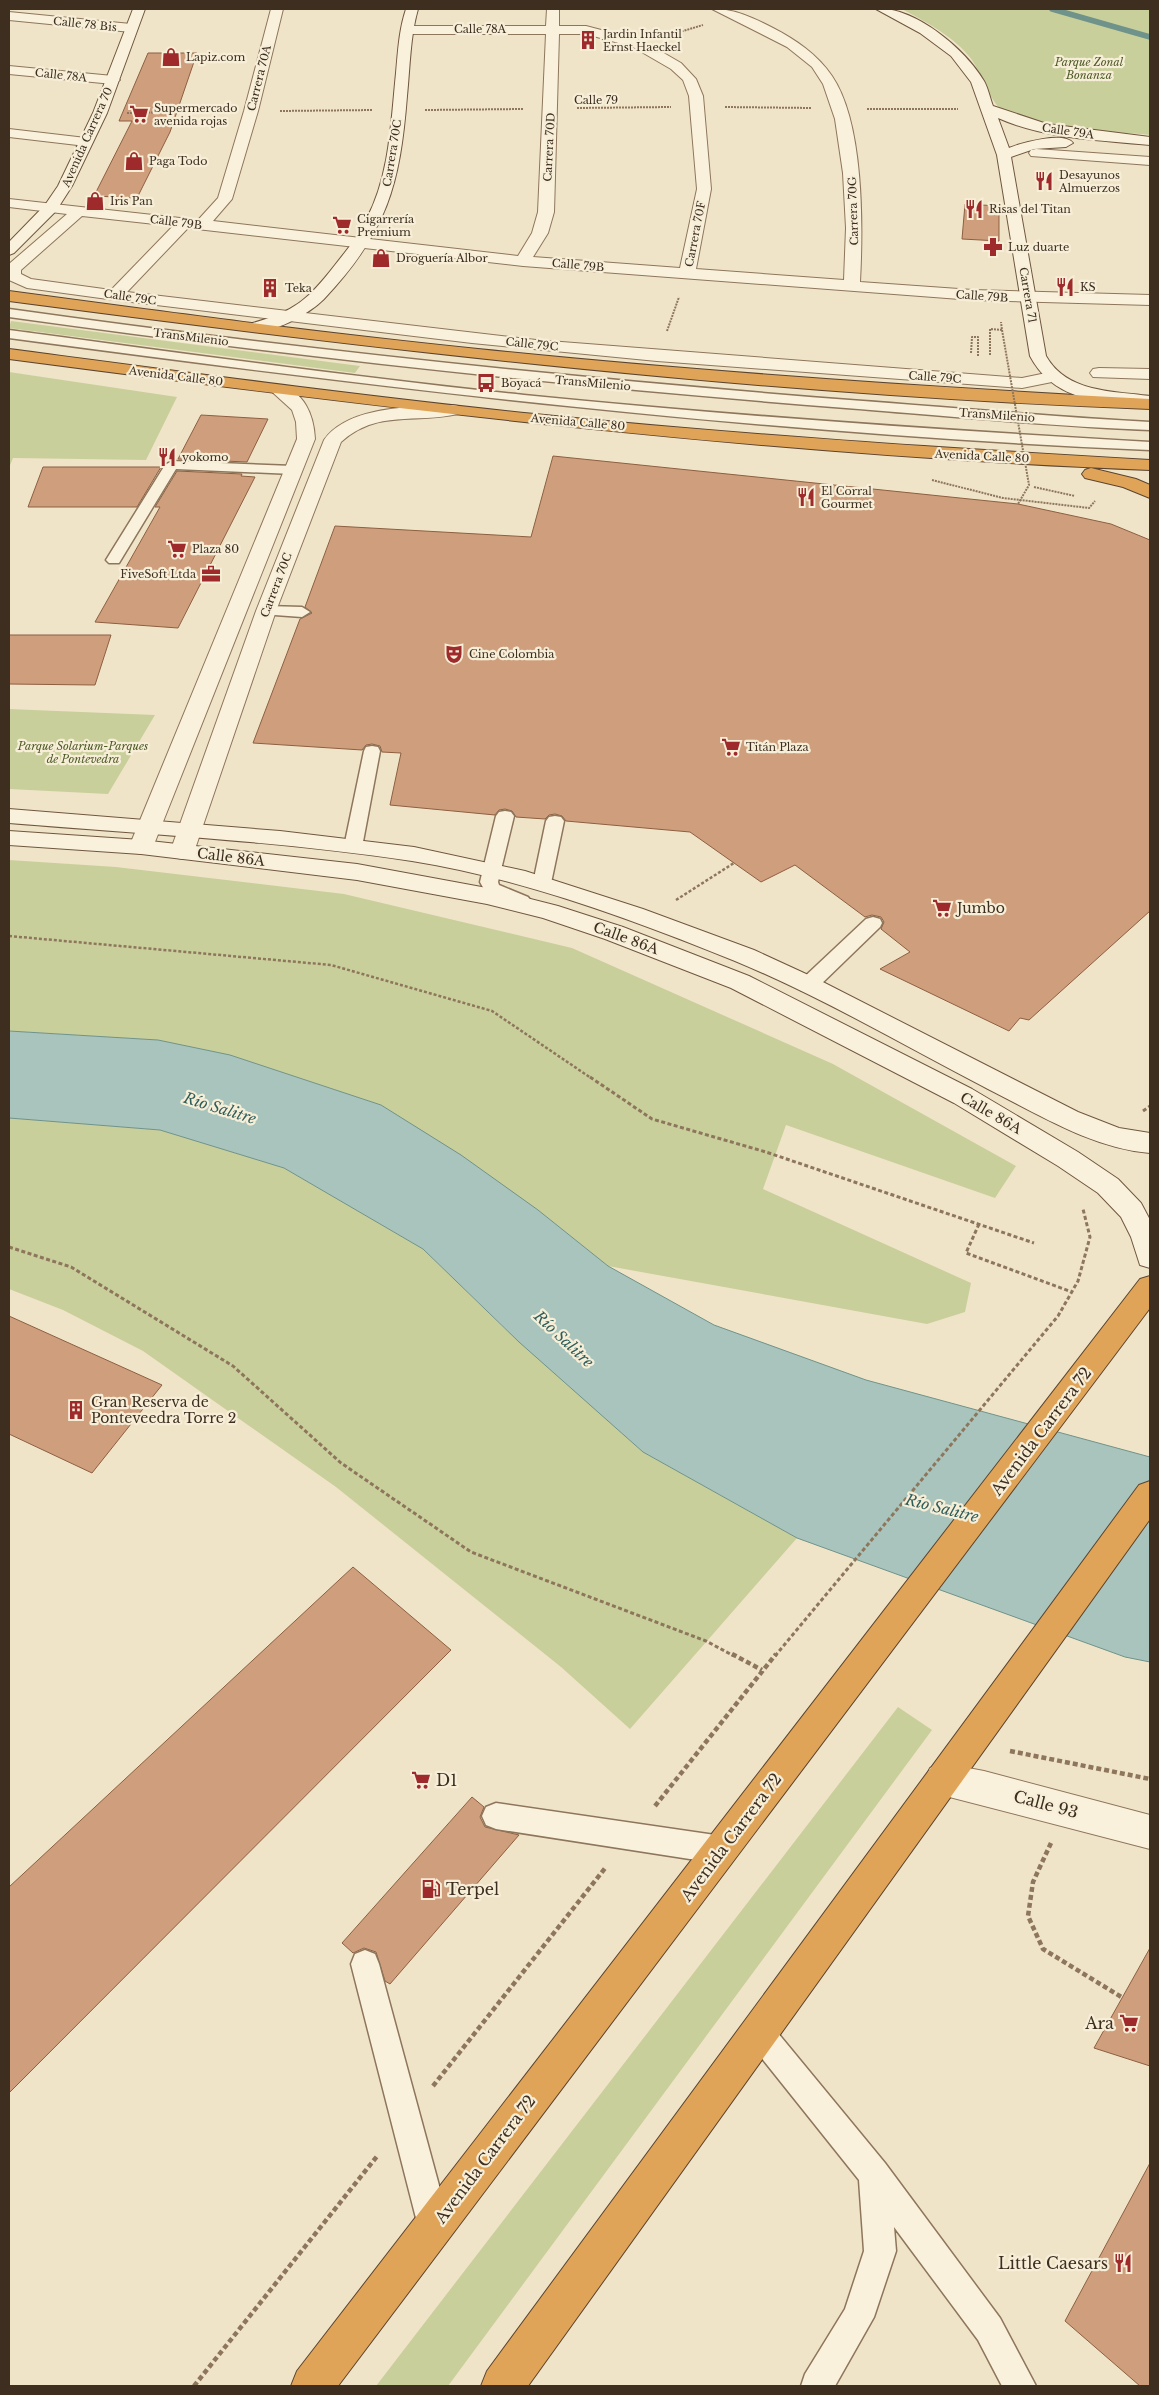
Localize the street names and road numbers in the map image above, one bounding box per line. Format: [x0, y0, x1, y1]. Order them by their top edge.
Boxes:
street label: Calle 78 Bis [52, 14, 118, 34]
street label: Calle 78A [454, 22, 507, 36]
street label: Carrera 70A [244, 43, 274, 113]
street label: Calle 78A [34, 65, 88, 85]
street label: Avenida Carrera 70 [58, 85, 115, 190]
street label: Calle 79 [574, 93, 618, 107]
street label: Carrera 70D [540, 112, 558, 182]
street label: Carrera 70C [380, 118, 404, 188]
street label: Calle 79A [1041, 120, 1095, 142]
street label: Carrera 70G [845, 176, 861, 246]
street label: Carrera 70F [682, 199, 708, 268]
street label: Calle 79B [149, 212, 203, 232]
street label: Calle 79B [551, 256, 605, 274]
street label: Carrera 71 [1016, 266, 1040, 324]
street label: Calle 79C [103, 286, 157, 308]
street label: Calle 79B [955, 287, 1009, 305]
street label: TransMilenio [152, 325, 230, 349]
street label: Calle 79C [505, 334, 559, 354]
street label: Avenida Calle 80 [127, 363, 224, 389]
street label: Calle 79C [908, 368, 962, 386]
street label: TransMilenio [555, 373, 631, 393]
street label: TransMilenio [959, 405, 1035, 425]
street label: Avenida Calle 80 [529, 411, 626, 433]
street label: Avenida Calle 80 [933, 446, 1030, 465]
street label: Carrera 70C [257, 551, 295, 619]
street label: Calle 86A [196, 844, 266, 870]
street label: Calle 86A [591, 918, 661, 958]
street label: Calle 86A [957, 1088, 1025, 1138]
street label: Avenida Carrera 72 [986, 1363, 1096, 1500]
street label: Avenida Carrera 72 [676, 1769, 786, 1906]
street label: Calle 93 [1012, 1786, 1080, 1822]
street label: Avenida Carrera 72 [430, 2091, 540, 2228]

